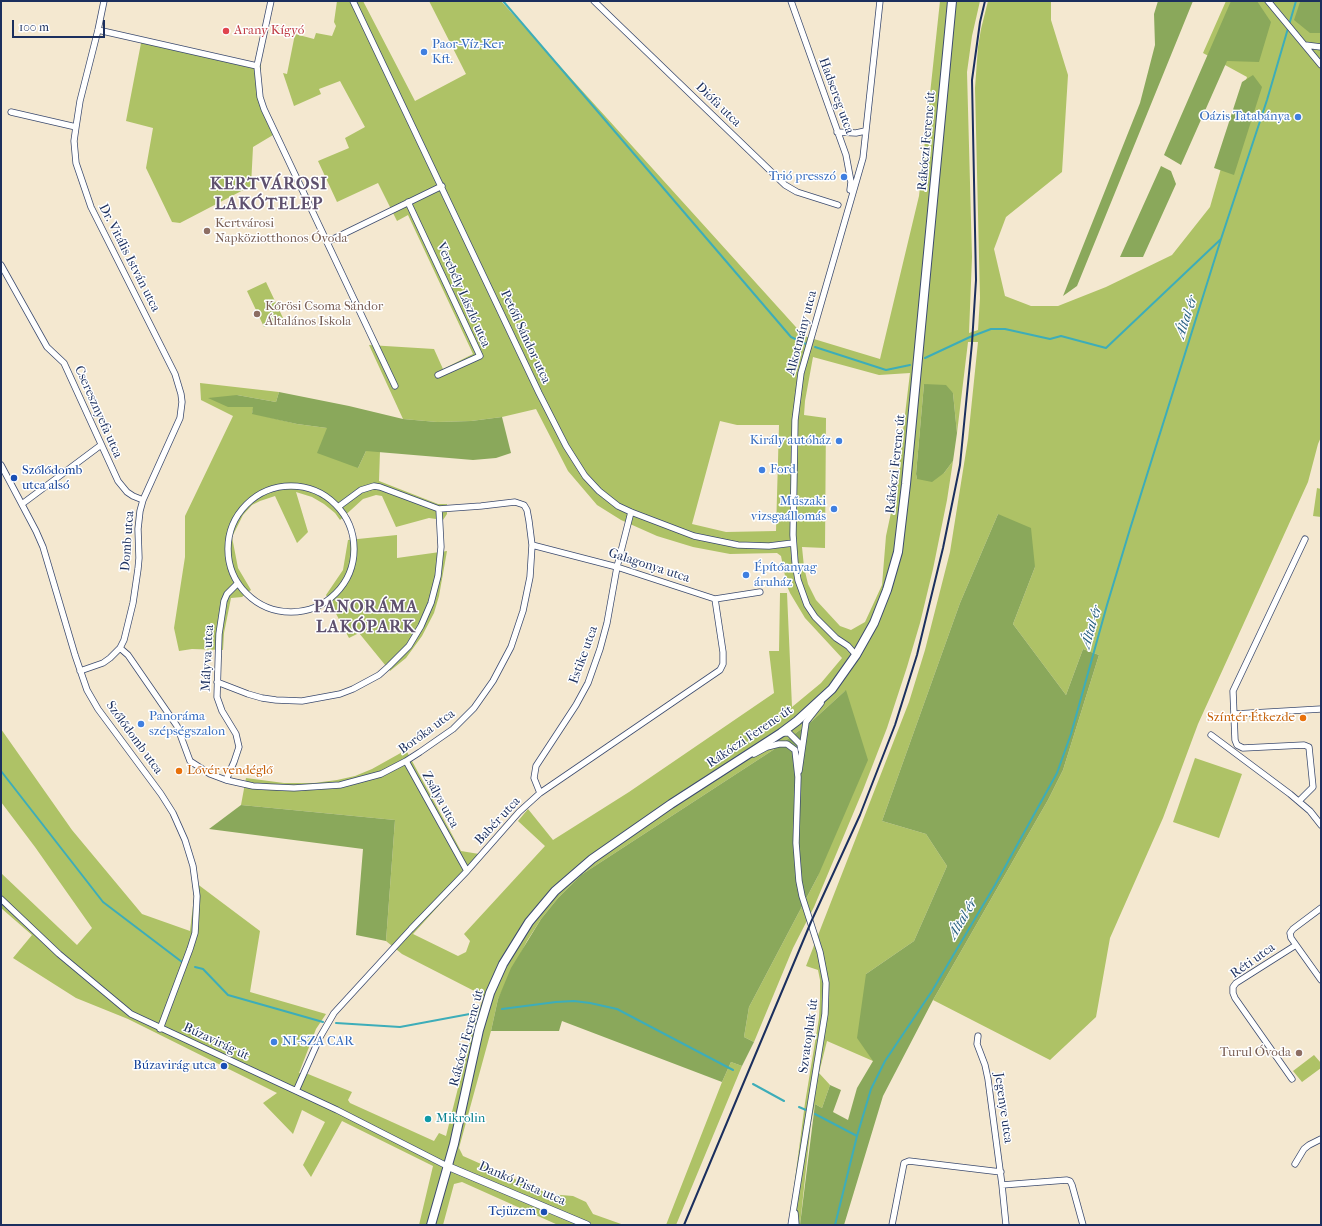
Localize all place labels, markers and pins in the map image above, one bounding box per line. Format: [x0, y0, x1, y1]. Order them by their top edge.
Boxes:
place label: Arany Kígyó [234, 23, 304, 39]
marker: Arany Kígyó [221, 26, 231, 36]
place label: Paor-Víz-Ker Kft. [432, 37, 503, 68]
marker: Paor-Víz-Ker Kft. [419, 47, 429, 57]
place label: Oázis Tatabánya [1199, 109, 1290, 125]
marker: Oázis Tatabánya [1293, 112, 1303, 122]
place label: Trió presszó [769, 169, 836, 185]
marker: Trió presszó [839, 172, 849, 182]
place label: Kertvárosi Napköziotthonos Óvoda [215, 216, 347, 247]
marker: Kertvárosi Napköziotthonos Óvoda [202, 226, 212, 236]
place label: Kőrösi Csoma Sándor Általános Iskola [265, 299, 383, 330]
marker: Kőrösi Csoma Sándor Általános Iskola [252, 309, 262, 319]
place label: Király autóház [750, 433, 831, 449]
marker: Király autóház [834, 436, 844, 446]
place label: Ford [770, 462, 796, 478]
place label: Szőlődomb utca alsó [22, 463, 82, 494]
marker: Ford [757, 465, 767, 475]
marker: Szőlődomb utca alsó [9, 473, 19, 483]
place label: Műszaki vizsgaállomás [751, 494, 826, 525]
marker: Műszaki vizsgaállomás [829, 504, 839, 514]
place label: Építőanyag áruház [754, 560, 817, 591]
marker: Építőanyag áruház [741, 570, 751, 580]
place label: Panoráma szépségszalon [149, 709, 225, 740]
place label: Színtér Étkezde [1207, 710, 1295, 726]
marker: Színtér Étkezde [1298, 713, 1308, 723]
marker: Panoráma szépségszalon [136, 719, 146, 729]
place label: Lővér vendéglő [187, 763, 273, 779]
marker: Lővér vendéglő [174, 766, 184, 776]
place label: NI-SZA CAR [282, 1034, 354, 1050]
marker: NI-SZA CAR [269, 1037, 279, 1047]
place label: Turul Óvoda [1220, 1045, 1291, 1061]
marker: Turul Óvoda [1294, 1048, 1304, 1058]
place label: Búzavirág utca [133, 1058, 216, 1074]
marker: Búzavirág utca [219, 1061, 229, 1071]
place label: Mikrolin [436, 1111, 485, 1127]
marker: Mikrolin [423, 1114, 433, 1124]
place label: Tejüzem [488, 1204, 536, 1220]
marker: Tejüzem [539, 1207, 549, 1217]

